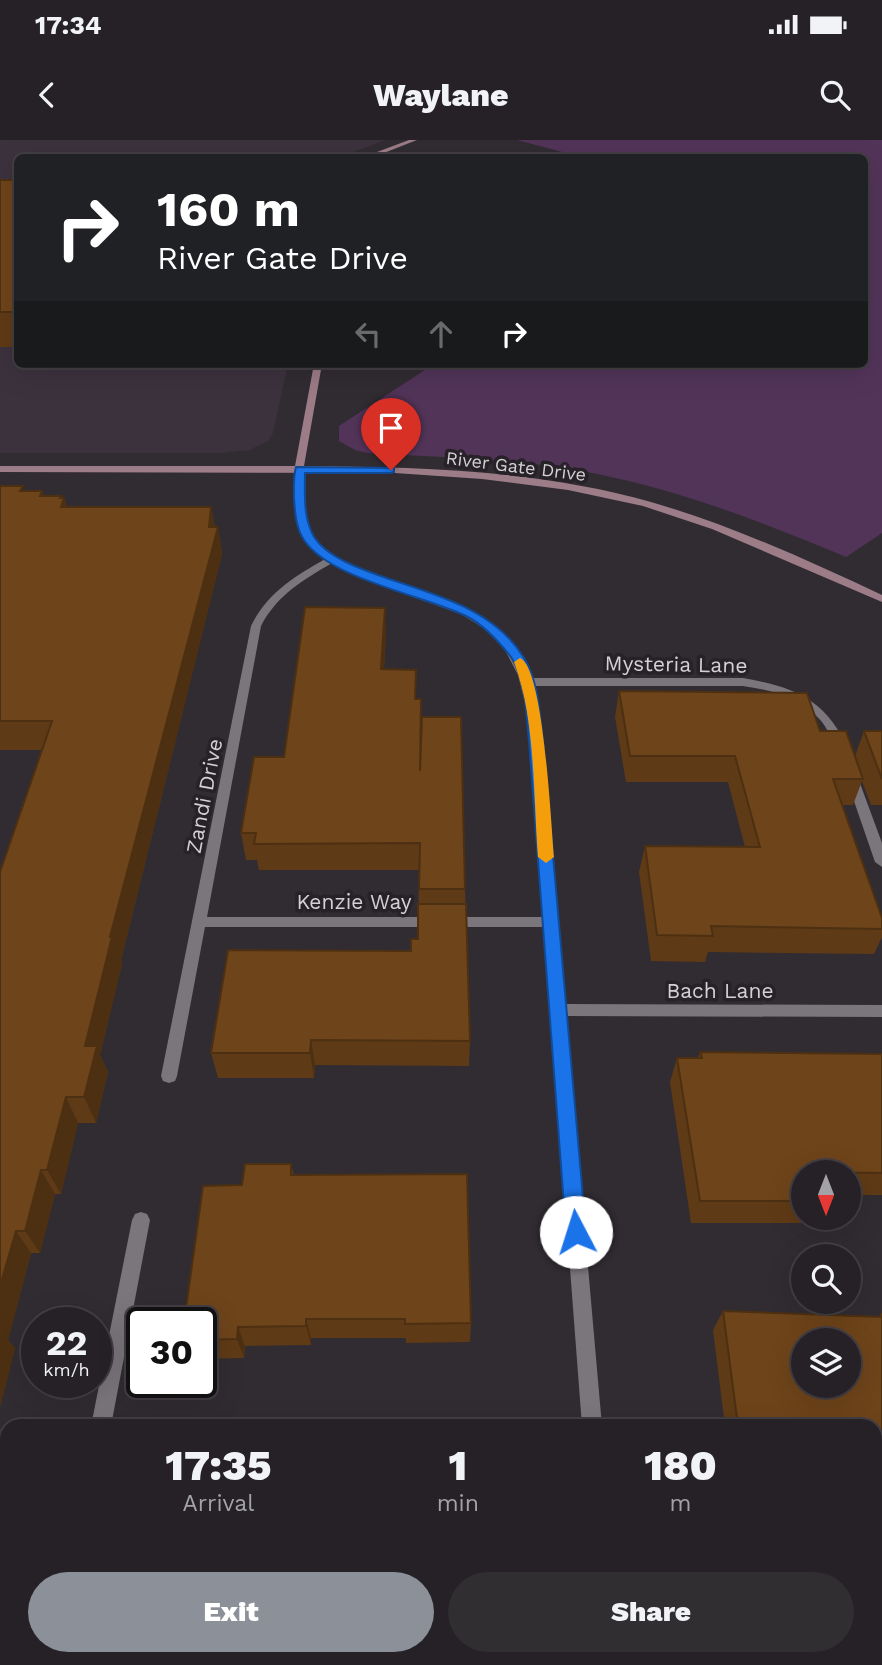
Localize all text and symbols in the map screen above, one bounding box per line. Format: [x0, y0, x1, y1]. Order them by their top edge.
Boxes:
text: 17:34 [35, 10, 102, 40]
icon: back [28, 76, 66, 114]
text: Waylane [373, 76, 509, 114]
icon: search [816, 76, 854, 114]
text: 160 m [157, 180, 300, 238]
icon: right [42, 182, 133, 273]
text: River Gate Drive [157, 239, 408, 277]
icon: left [349, 315, 387, 353]
icon: ahead [422, 315, 460, 353]
icon: right [495, 315, 533, 353]
pin [361, 398, 421, 470]
icon: arrive [372, 409, 410, 447]
street label: River Gate Drive [445, 447, 587, 485]
street label: Mysteria Lane [604, 650, 748, 678]
street label: Zandi Drive [181, 737, 227, 855]
street label: Kenzie Way [296, 889, 412, 914]
street label: Bach Lane [666, 978, 774, 1003]
north arrow [791, 1160, 861, 1230]
map controls [791, 1160, 861, 1398]
position arrow [539, 1195, 613, 1269]
button: search [791, 1244, 861, 1314]
speed limit sign: 30 [126, 1307, 217, 1398]
text: 22 [46, 1322, 87, 1364]
button: layers [791, 1328, 861, 1398]
text: km/h [43, 1359, 90, 1380]
text: 17:35 [165, 1441, 272, 1490]
text: 1 [448, 1441, 467, 1490]
text: 180 [644, 1441, 717, 1490]
text: Arrival [182, 1490, 254, 1517]
text: min [437, 1490, 479, 1517]
text: m [670, 1490, 691, 1517]
button: Exit [28, 1572, 434, 1652]
button: Share [448, 1572, 854, 1652]

